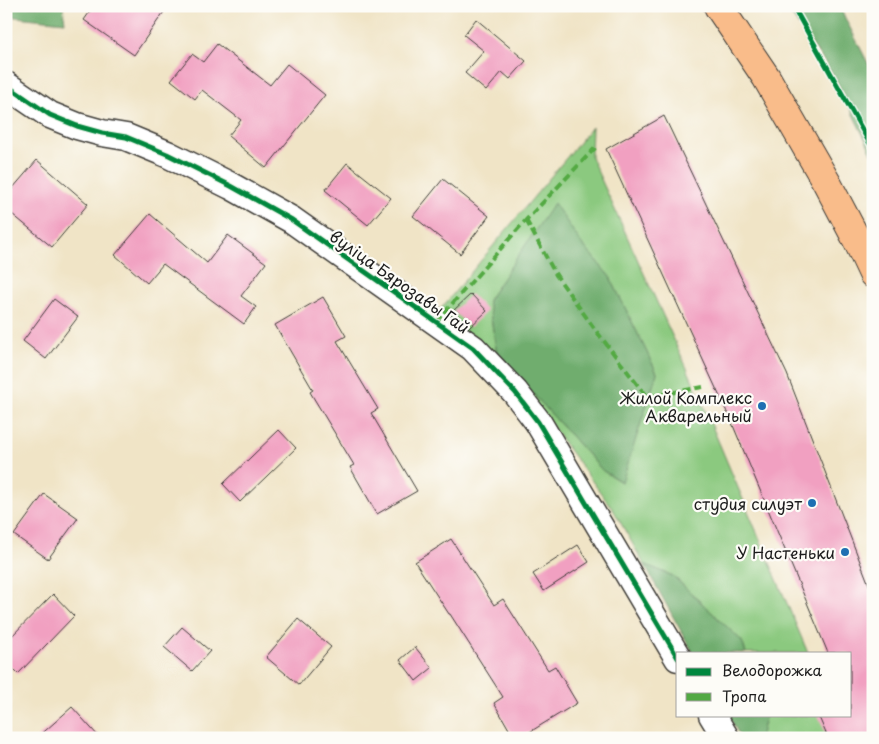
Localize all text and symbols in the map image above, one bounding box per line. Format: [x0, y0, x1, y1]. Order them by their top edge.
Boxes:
street label: вуліца Бярозавы Гай [325, 224, 475, 338]
place label: Жилой Комплекс Акварельный [620, 385, 752, 427]
marker: Жилой Комплекс Акварельный [756, 400, 768, 412]
place label: студия силуэт [694, 491, 802, 515]
marker: студия силуэт [806, 497, 818, 509]
place label: У Настеньки [736, 540, 835, 564]
marker: У Настеньки [839, 546, 851, 558]
legend [676, 652, 852, 716]
text: Велодорожка [722, 658, 823, 681]
text: Тропа [722, 684, 767, 707]

